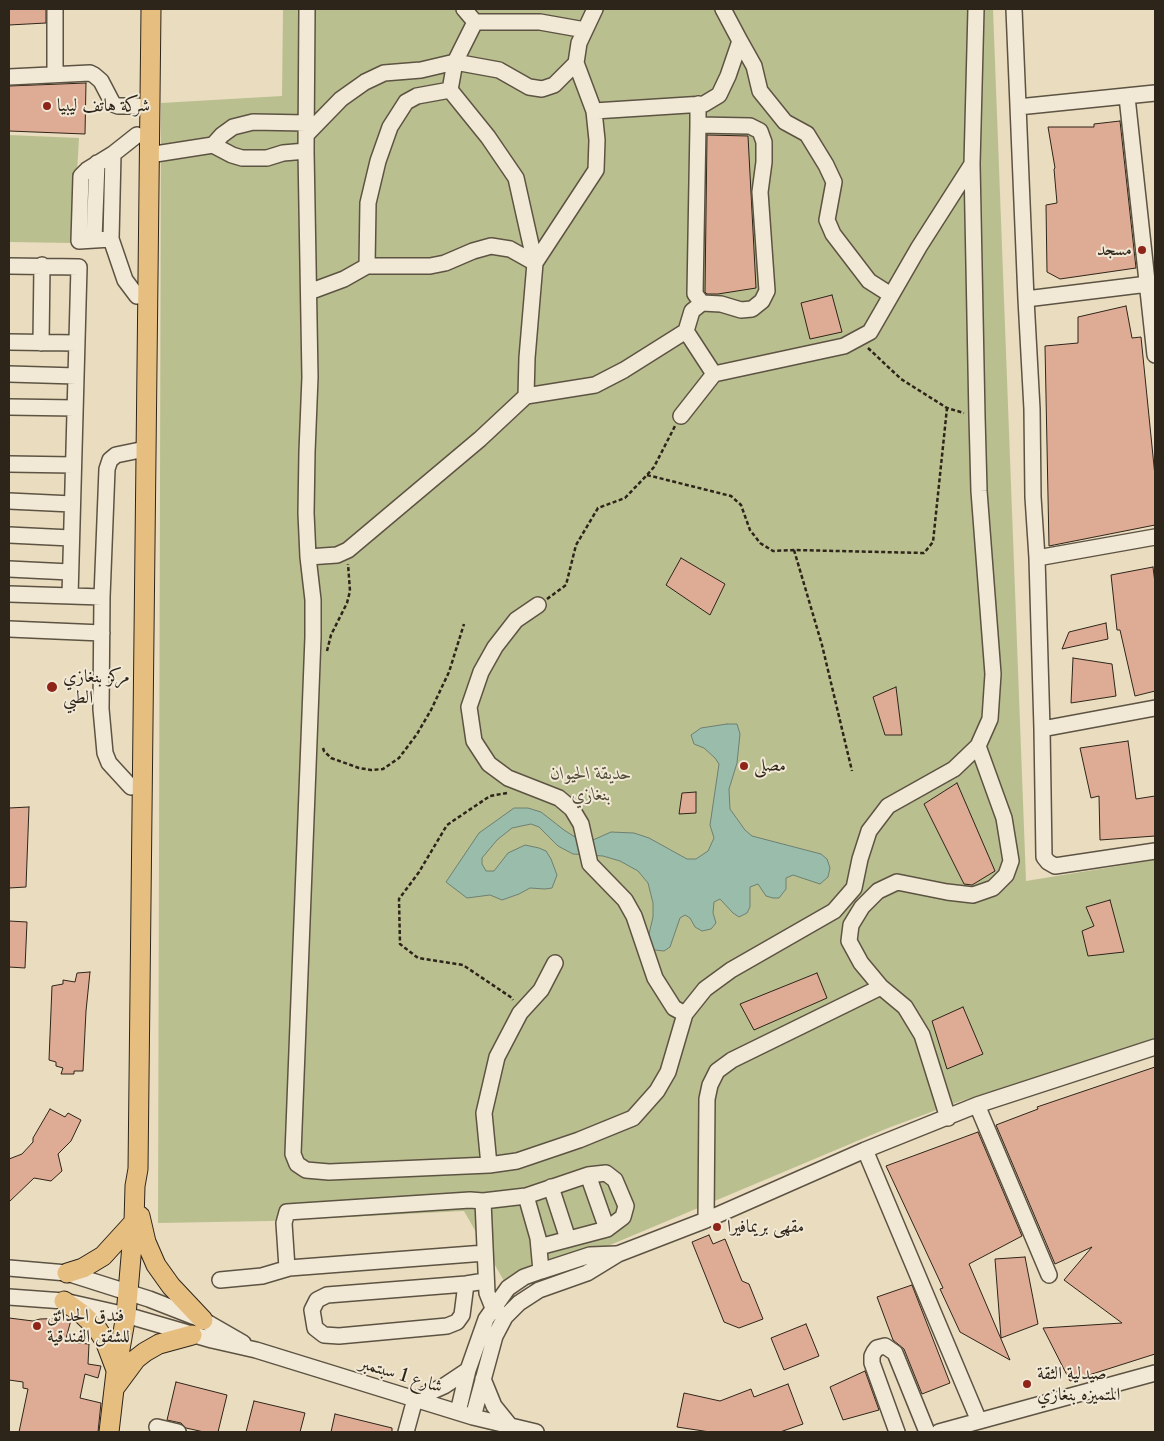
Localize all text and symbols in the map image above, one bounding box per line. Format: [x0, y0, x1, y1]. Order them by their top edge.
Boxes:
place label: شركة هاتف ليبيا [57, 95, 150, 117]
marker: شركة هاتف ليبيا [41, 100, 53, 112]
place label: مسجد [1097, 239, 1132, 261]
marker: مسجد [1136, 244, 1148, 256]
place label: مركز بنغازي الطبي [63, 666, 130, 709]
marker: مركز بنغازي الطبي [45, 680, 59, 694]
place label: مصلى [754, 755, 786, 777]
marker: مصلى [738, 760, 750, 772]
park label: حديقة الحيوان بنغازي [550, 763, 632, 806]
place label: مقهى بريمافيرا [727, 1216, 804, 1238]
marker: مقهى بريمافيرا [711, 1221, 723, 1233]
place label: فندق الحدائق للشقق الفندقية [47, 1305, 130, 1348]
marker: فندق الحدائق للشقق الفندقية [31, 1320, 43, 1332]
street label: شارع 1 سبتمبر [357, 1352, 445, 1398]
place label: صيدلية الثقة المتميزه بنغازي [1037, 1363, 1120, 1406]
marker: صيدلية الثقة المتميزه بنغازي [1021, 1378, 1033, 1390]

